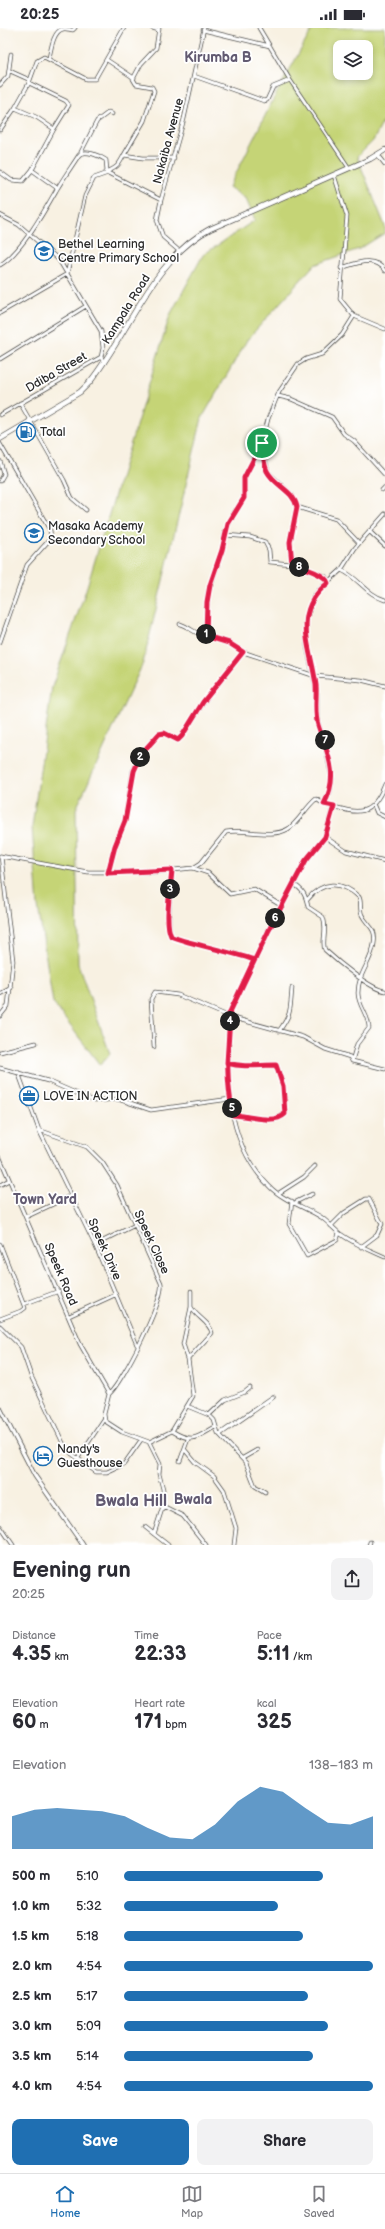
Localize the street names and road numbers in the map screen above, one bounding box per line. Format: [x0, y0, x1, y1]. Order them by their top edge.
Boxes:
street label: Nakaiba Avenue [150, 97, 187, 186]
street label: Kampala Road [99, 271, 154, 347]
street label: Ddiba Street [23, 349, 90, 396]
street label: Speek Close [130, 1208, 173, 1276]
street label: Speek Drive [84, 1216, 125, 1282]
street label: Speek Road [41, 1241, 81, 1308]

